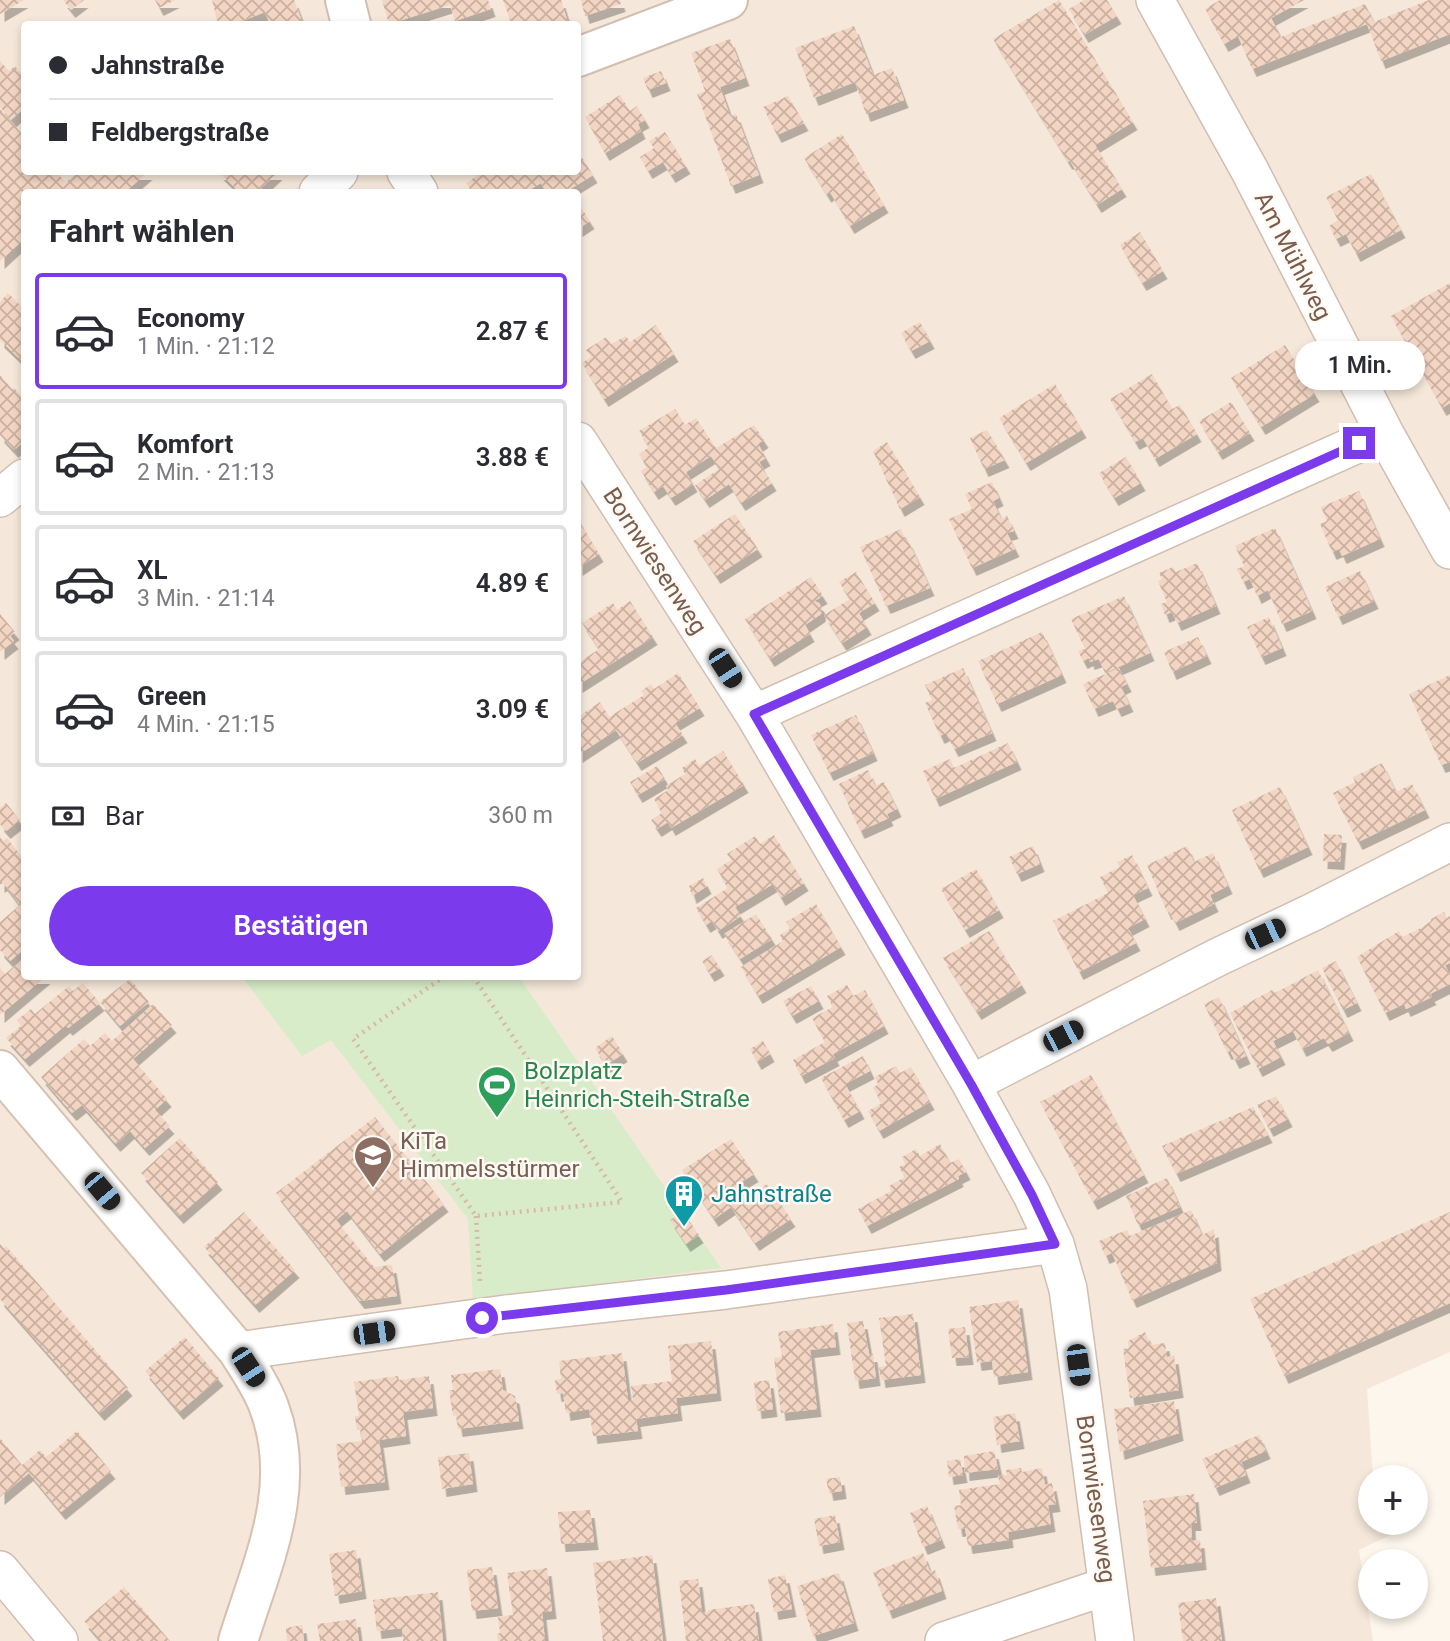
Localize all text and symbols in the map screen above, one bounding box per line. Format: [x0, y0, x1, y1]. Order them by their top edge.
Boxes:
text: Jahnstraße [91, 50, 224, 80]
text: Feldbergstraße [91, 117, 269, 147]
street label: Am Mühlweg [1249, 187, 1337, 325]
text: Fahrt wählen [49, 212, 235, 250]
icon: car [53, 300, 116, 363]
text: Economy [137, 303, 244, 333]
text: 2.87 € [476, 316, 549, 346]
text: 1 Min. · 21:12 [137, 333, 275, 360]
callout: 1 Min. [1294, 342, 1424, 390]
text: 1 Min. [1328, 352, 1392, 379]
icon: car [53, 426, 116, 489]
route end [1343, 427, 1375, 459]
text: Komfort [137, 429, 233, 459]
text: 3.88 € [476, 442, 549, 472]
text: 2 Min. · 21:13 [137, 459, 275, 486]
street label: Bornwiesenweg [597, 482, 713, 640]
icon: car [53, 552, 116, 615]
text: XL [137, 555, 168, 585]
text: 4.89 € [476, 568, 549, 598]
text: 3 Min. · 21:14 [137, 585, 275, 612]
car [705, 645, 746, 691]
icon: car [53, 678, 116, 741]
text: Green [137, 681, 207, 711]
text: 3.09 € [476, 694, 549, 724]
text: 4 Min. · 21:15 [137, 711, 275, 738]
icon: cash [49, 797, 87, 835]
text: Bar [105, 801, 144, 831]
text: 360 m [488, 802, 553, 829]
button: Bestätigen [49, 886, 553, 966]
car [1242, 916, 1289, 952]
car [1040, 1017, 1087, 1055]
place label: Bolzplatz Heinrich-Steih-Straße [524, 1057, 750, 1113]
sports icon: Bolzplatz Heinrich-Steih-Straße [476, 1064, 518, 1119]
place label: KiTa Himmelsstürmer [400, 1127, 580, 1183]
school or university icon: KiTa Himmelsstürmer [352, 1134, 394, 1189]
car [81, 1168, 124, 1214]
building icon: Jahnstraße [663, 1173, 705, 1228]
place label: Jahnstraße [711, 1180, 832, 1208]
route start [466, 1302, 498, 1334]
car [352, 1320, 397, 1346]
car [1065, 1343, 1092, 1387]
car [228, 1344, 269, 1390]
street label: Bornwiesenweg [1070, 1413, 1122, 1585]
map controls [1358, 1465, 1428, 1619]
button: + [1358, 1465, 1428, 1535]
button: − [1358, 1549, 1428, 1619]

